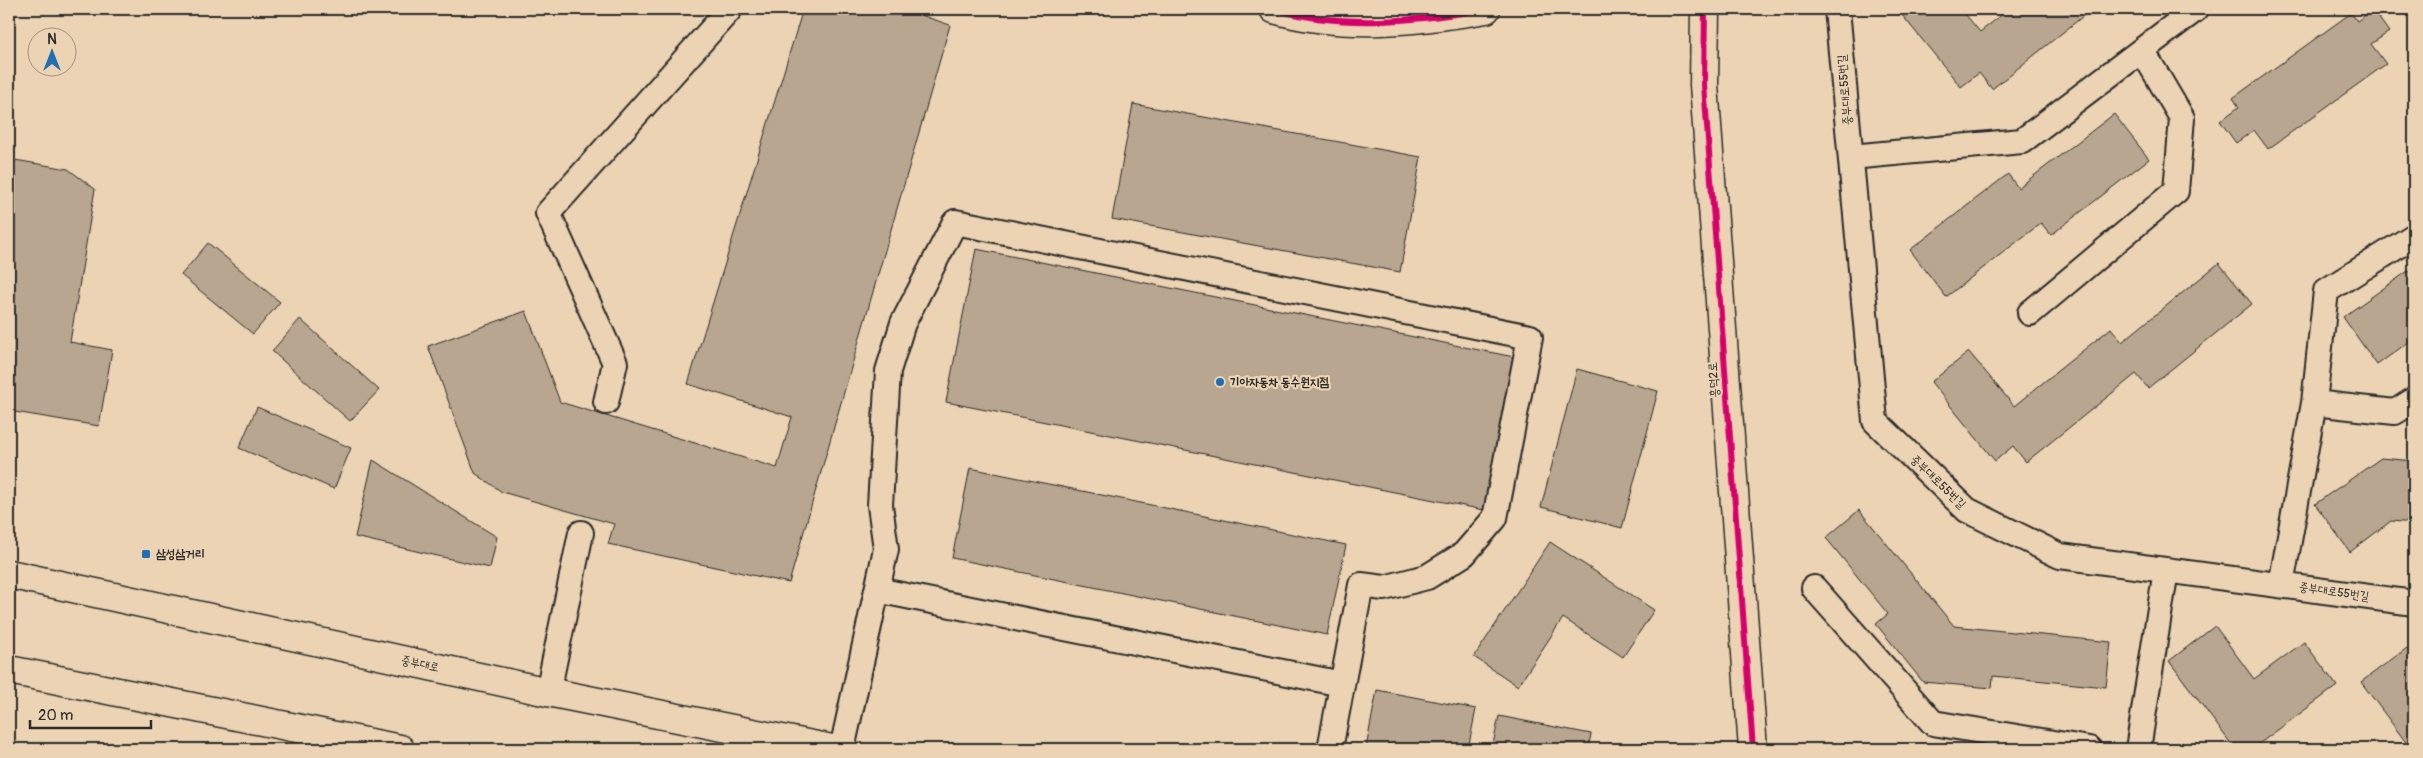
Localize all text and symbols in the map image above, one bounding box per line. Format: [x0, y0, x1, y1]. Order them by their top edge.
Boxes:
north arrow [28, 28, 78, 78]
text: N [47, 31, 57, 48]
street label: 중부대로55번길 [1834, 54, 1856, 126]
street label: 흥덕2로 [1705, 362, 1723, 398]
place label: 기아자동차 동수원지점 [1230, 375, 1330, 390]
marker: 기아자동차 동수원지점 [1214, 376, 1226, 388]
street label: 중부대로55번길 [1907, 452, 1969, 512]
place label: 삼성삼거리 [156, 547, 204, 562]
marker: 삼성삼거리 [140, 548, 152, 560]
street label: 중부대로55번길 [2298, 580, 2371, 604]
street label: 중부대로 [400, 653, 440, 675]
scale bar [30, 698, 151, 730]
text: 20 m [38, 706, 73, 725]

